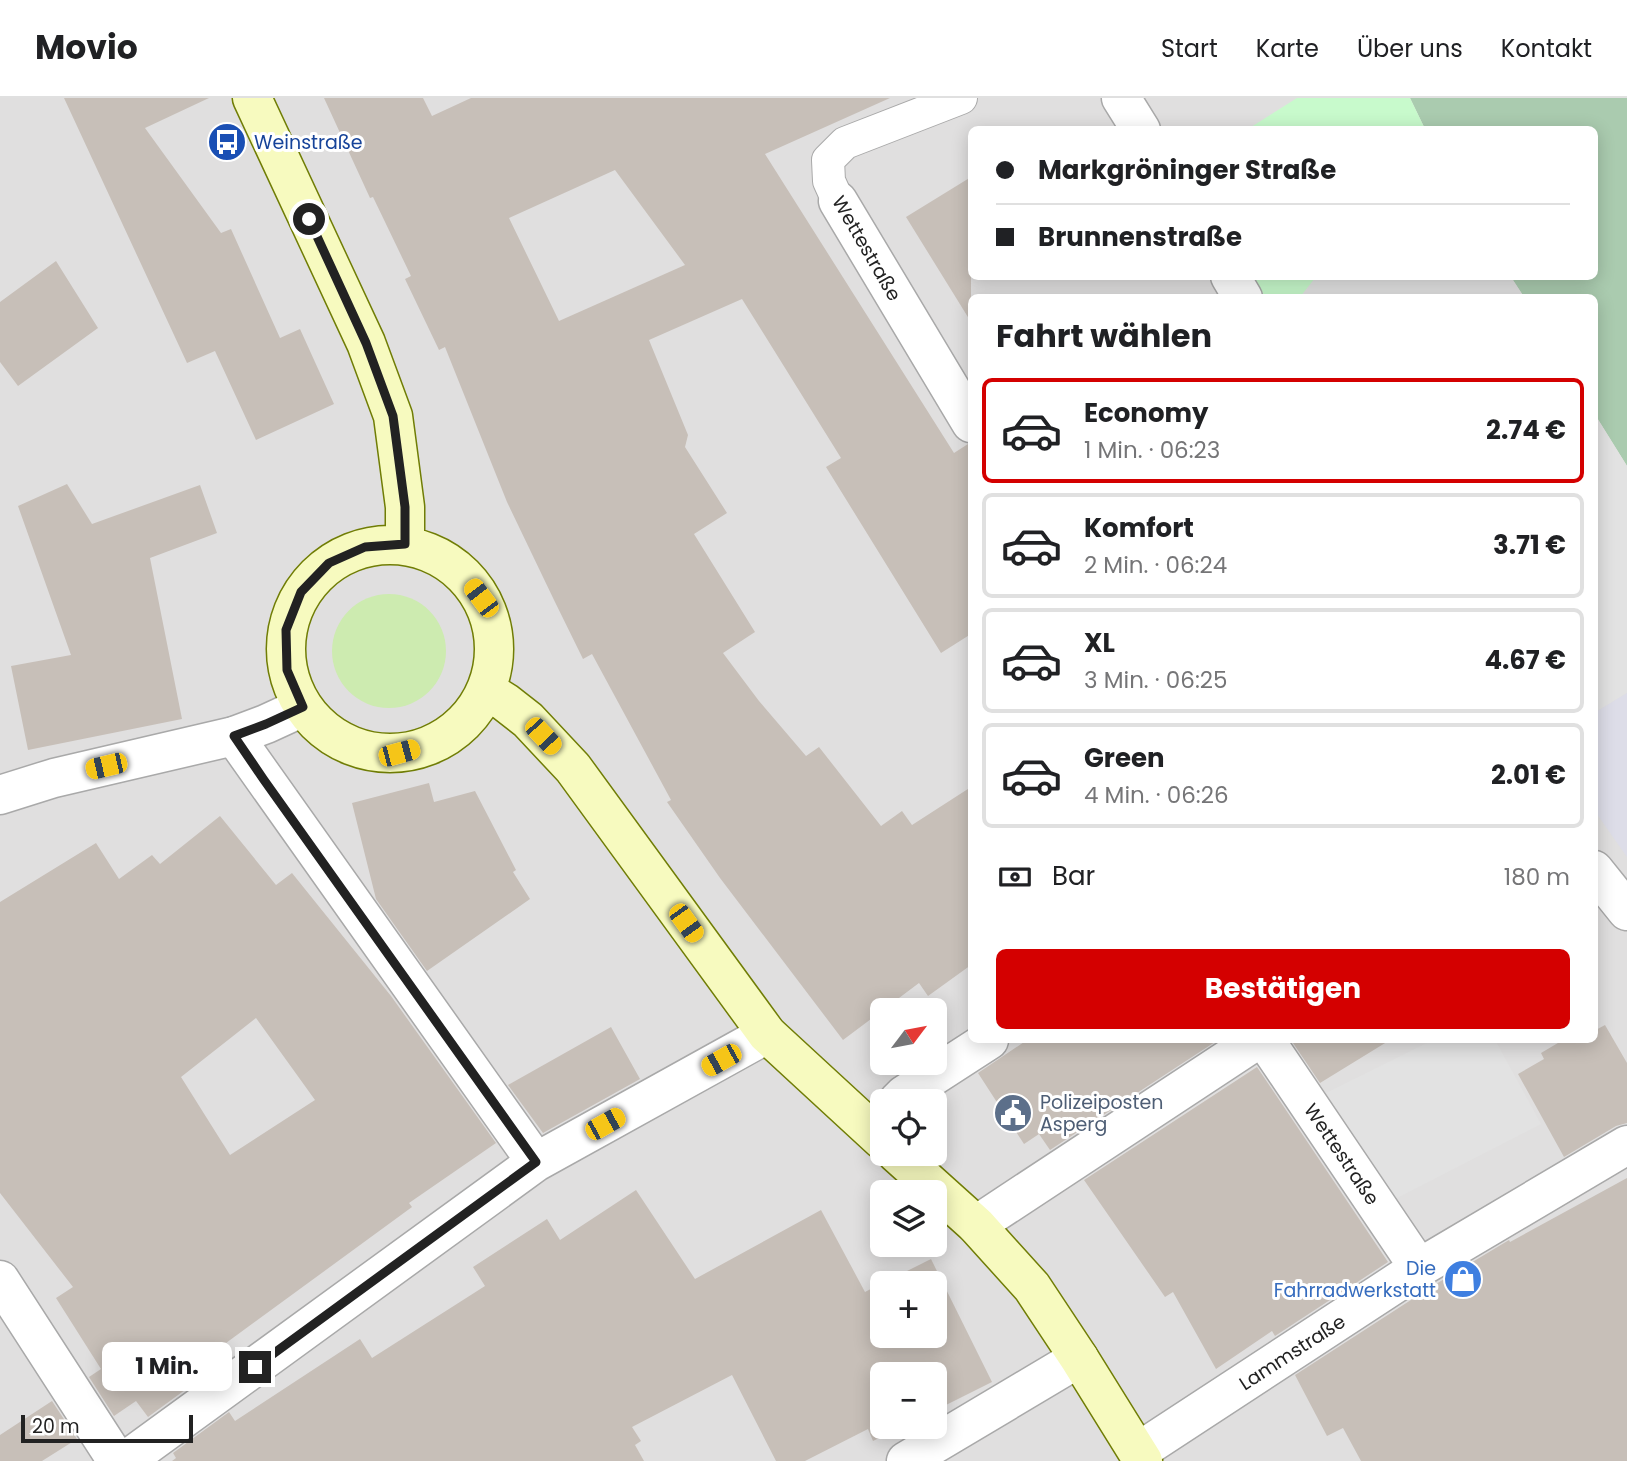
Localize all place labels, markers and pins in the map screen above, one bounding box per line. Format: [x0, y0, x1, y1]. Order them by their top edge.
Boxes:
bus stop icon: Weinstraße [206, 121, 248, 163]
place label: Weinstraße [254, 129, 363, 156]
place label: Polizeiposten Asperg [1040, 1089, 1163, 1138]
public building icon: Polizeiposten Asperg [992, 1092, 1034, 1134]
place label: Die Fahrradwerkstatt [1274, 1255, 1436, 1304]
shop icon: Die Fahrradwerkstatt [1442, 1258, 1484, 1300]

